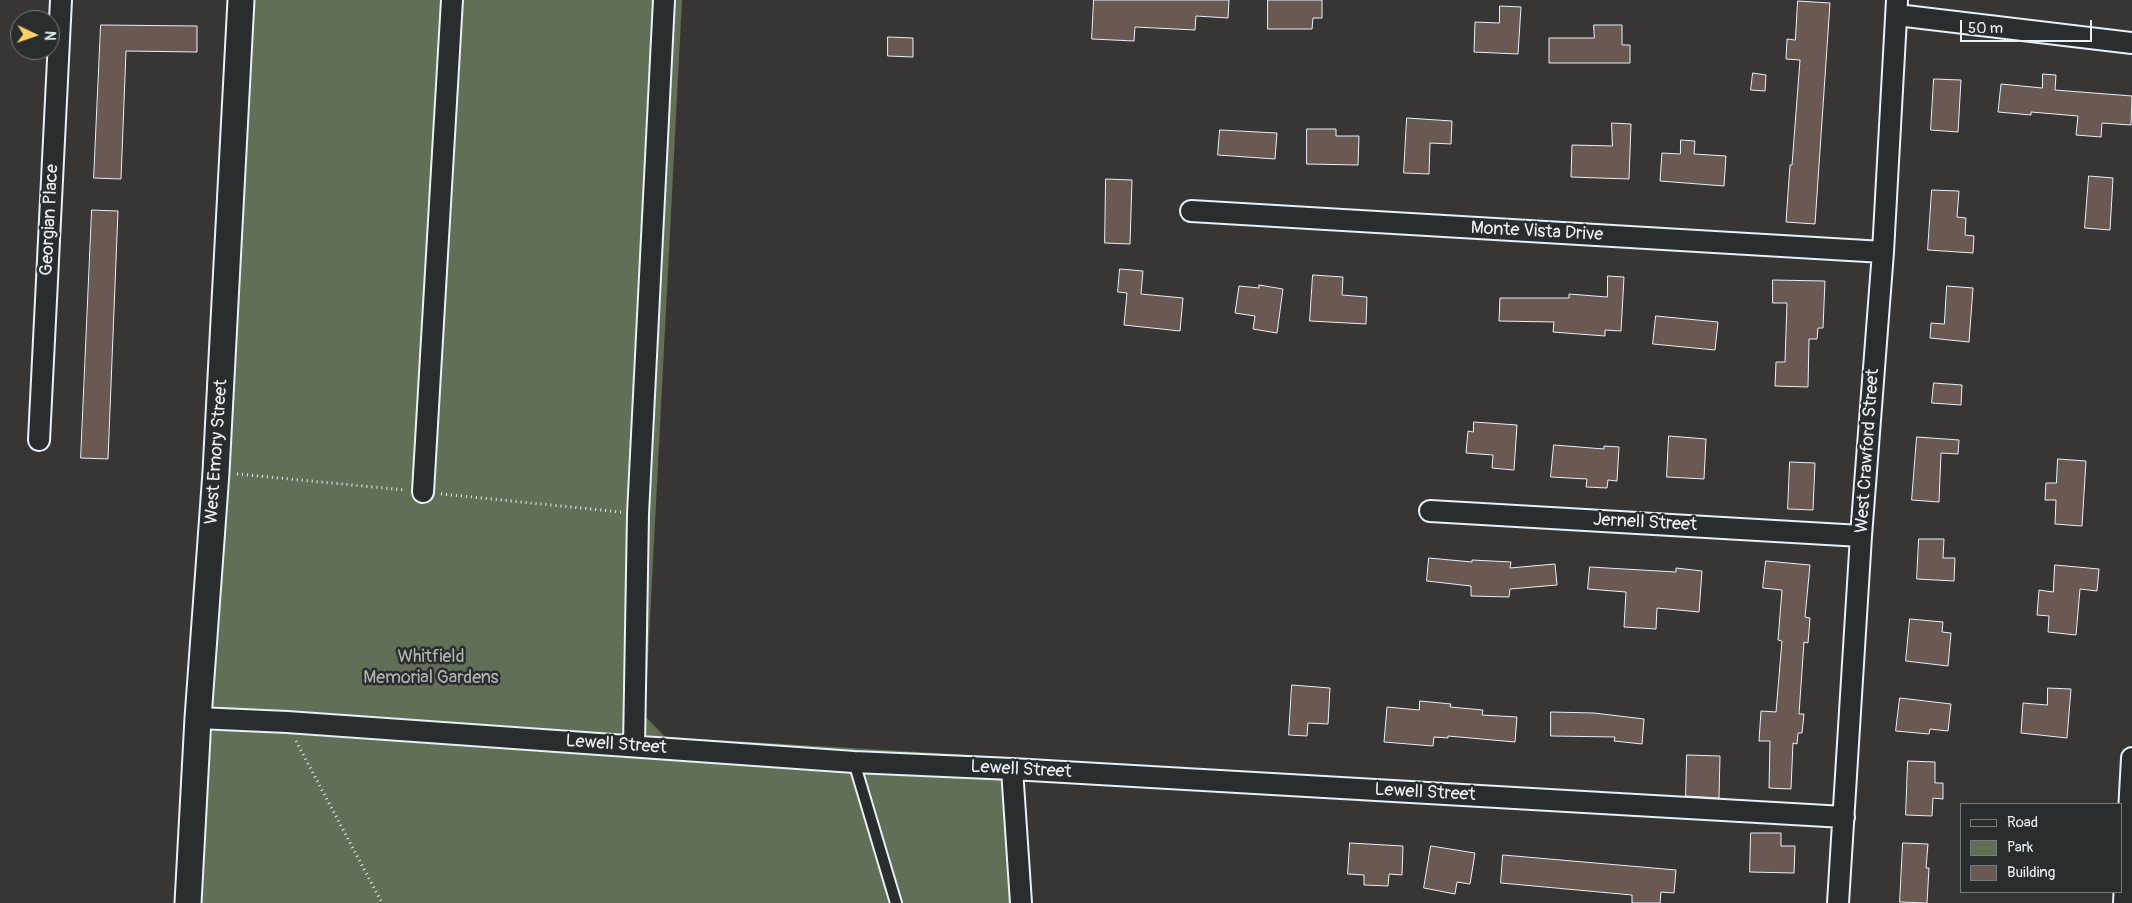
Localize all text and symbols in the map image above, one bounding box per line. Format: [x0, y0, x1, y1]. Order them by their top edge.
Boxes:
north arrow [10, 10, 60, 60]
scale bar [1962, 10, 2094, 42]
text: 50 m [1968, 19, 2003, 38]
text: N [41, 31, 58, 41]
street label: Georgian Place [36, 164, 64, 276]
street label: Monte Vista Drive [1470, 218, 1604, 246]
street label: West Crawford Street [1851, 368, 1885, 534]
street label: West Emory Street [201, 379, 233, 525]
street label: Jernell Street [1592, 509, 1698, 537]
park label: Whitfield Memorial Gardens [363, 646, 499, 689]
street label: Lewell Street [565, 731, 667, 759]
street label: Lewell Street [970, 757, 1072, 783]
street label: Lewell Street [1374, 780, 1476, 806]
legend [1960, 803, 2122, 893]
text: Road [2007, 813, 2038, 832]
text: Park [2007, 838, 2033, 857]
text: Building [2007, 863, 2055, 882]

